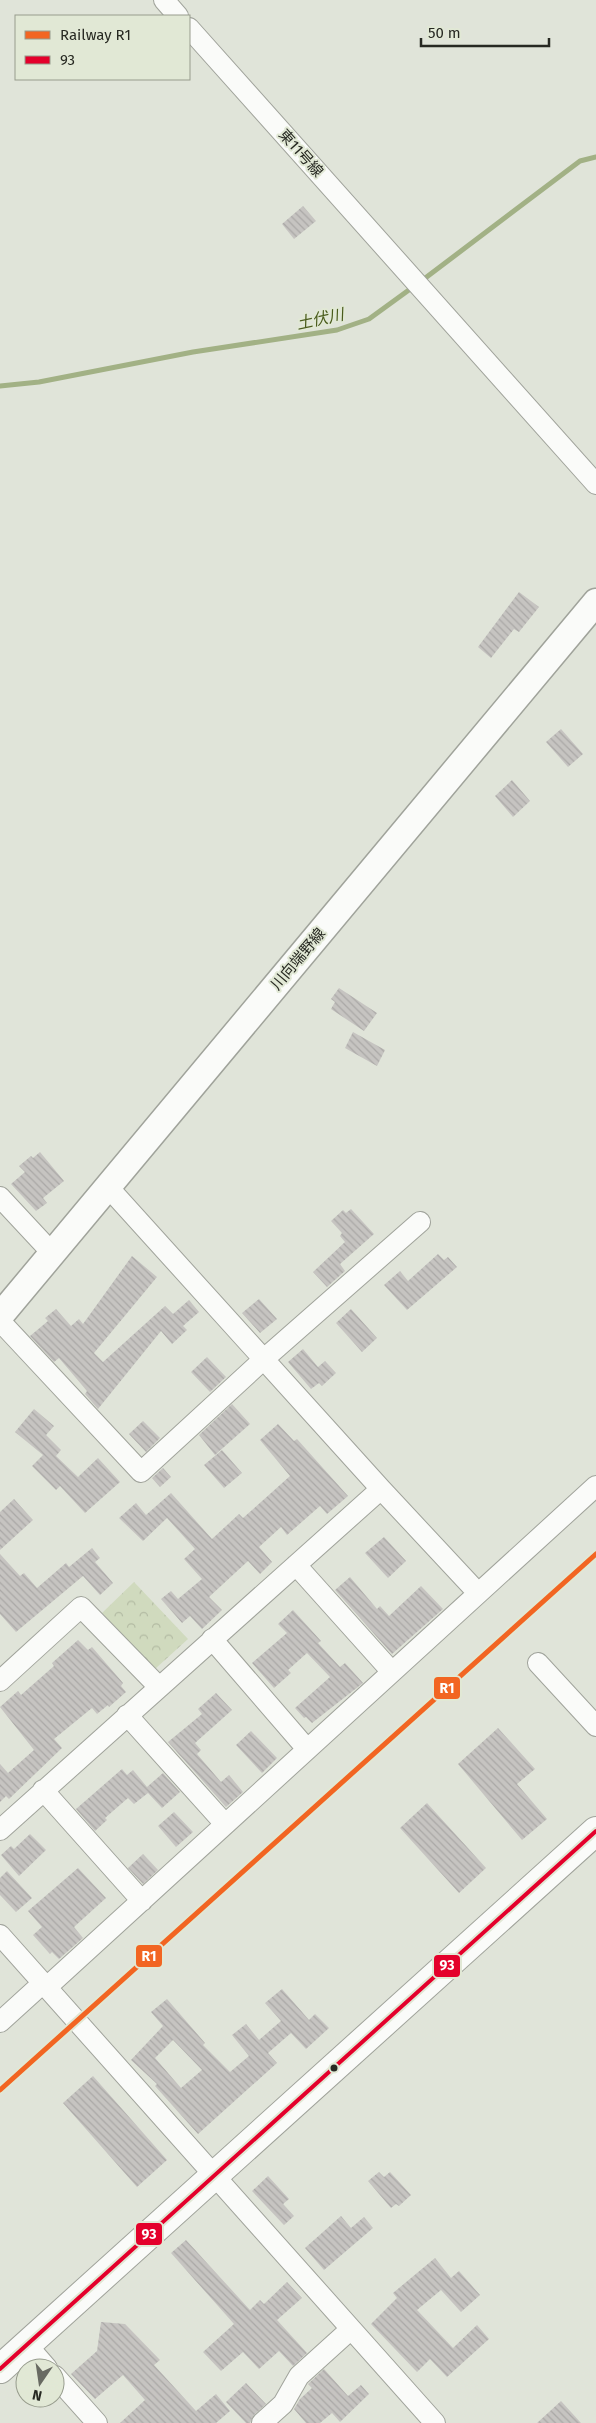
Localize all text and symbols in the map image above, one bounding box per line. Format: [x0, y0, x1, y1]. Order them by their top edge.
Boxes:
legend [15, 15, 190, 80]
scale bar [421, 15, 548, 47]
text: 50 m [428, 24, 461, 42]
text: Railway R1 [60, 26, 131, 44]
text: 93 [60, 51, 75, 69]
street label: 東11号線 [275, 126, 327, 180]
water label: 土伏川 [295, 304, 347, 333]
street label: 川向端野線 [267, 924, 329, 994]
line badge: R1 [433, 1676, 461, 1700]
text: R1 [440, 1680, 454, 1697]
line badge: R1 [135, 1944, 163, 1968]
text: R1 [142, 1948, 156, 1965]
line badge: 93 [433, 1954, 461, 1978]
text: 93 [440, 1957, 454, 1974]
unlabelled marker [329, 2063, 339, 2073]
line badge: 93 [135, 2222, 163, 2246]
text: 93 [142, 2226, 156, 2243]
north arrow [15, 2358, 65, 2408]
text: N [31, 2386, 44, 2405]

